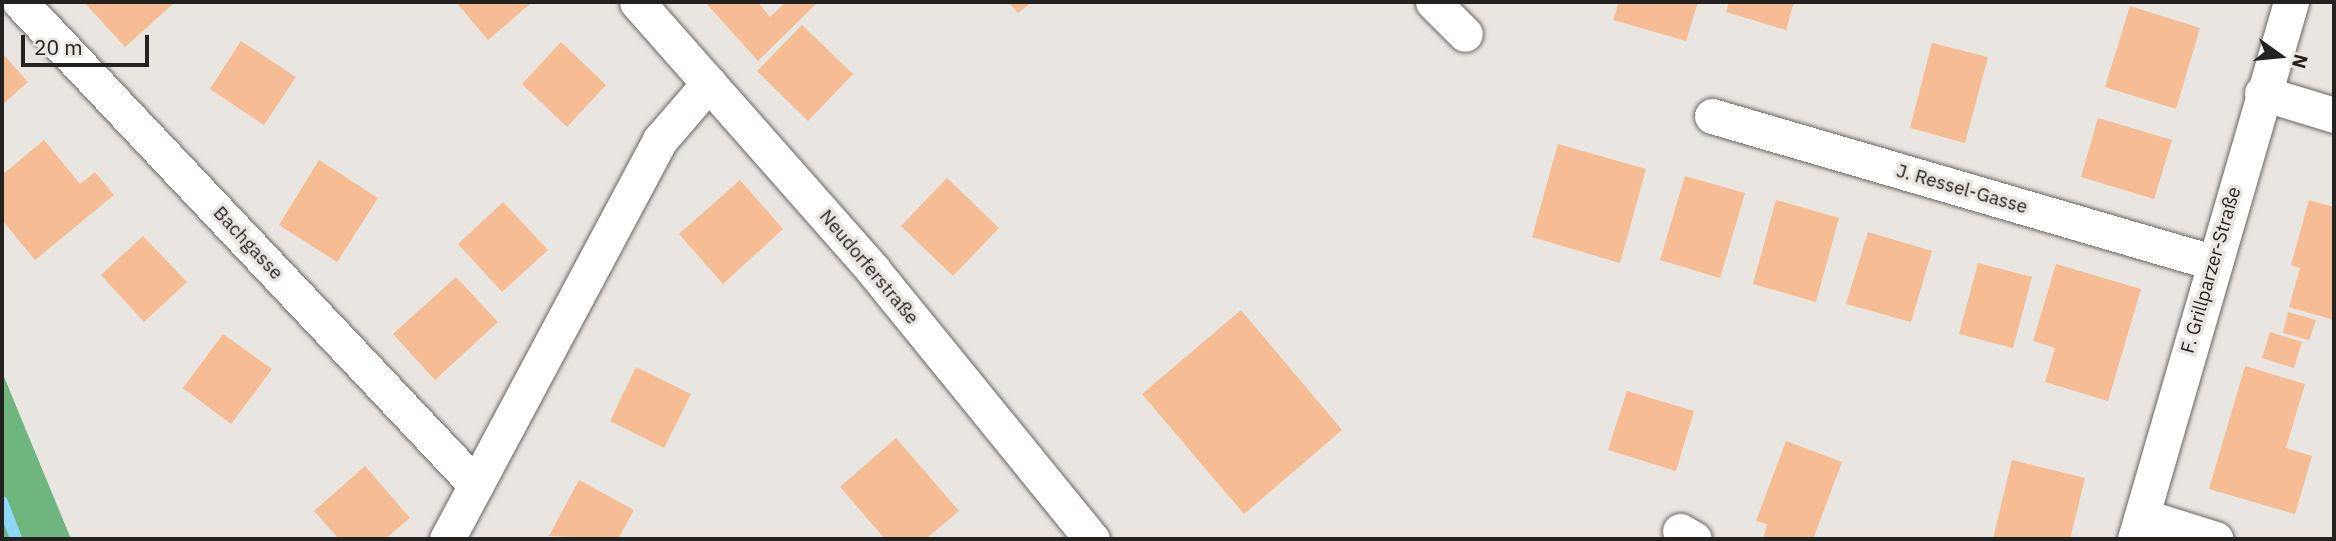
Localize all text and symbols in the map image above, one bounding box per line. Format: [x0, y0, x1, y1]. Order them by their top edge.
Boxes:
scale bar [24, 21, 152, 65]
north arrow [2245, 21, 2315, 91]
text: 20 m [34, 33, 83, 61]
text: N [2287, 52, 2314, 71]
street label: J. Ressel-Gasse [1894, 159, 2030, 219]
street label: F. Grillparzer-Straße [2176, 184, 2246, 356]
street label: Bachgasse [208, 202, 288, 284]
street label: Neudorferstraße [815, 205, 923, 329]

